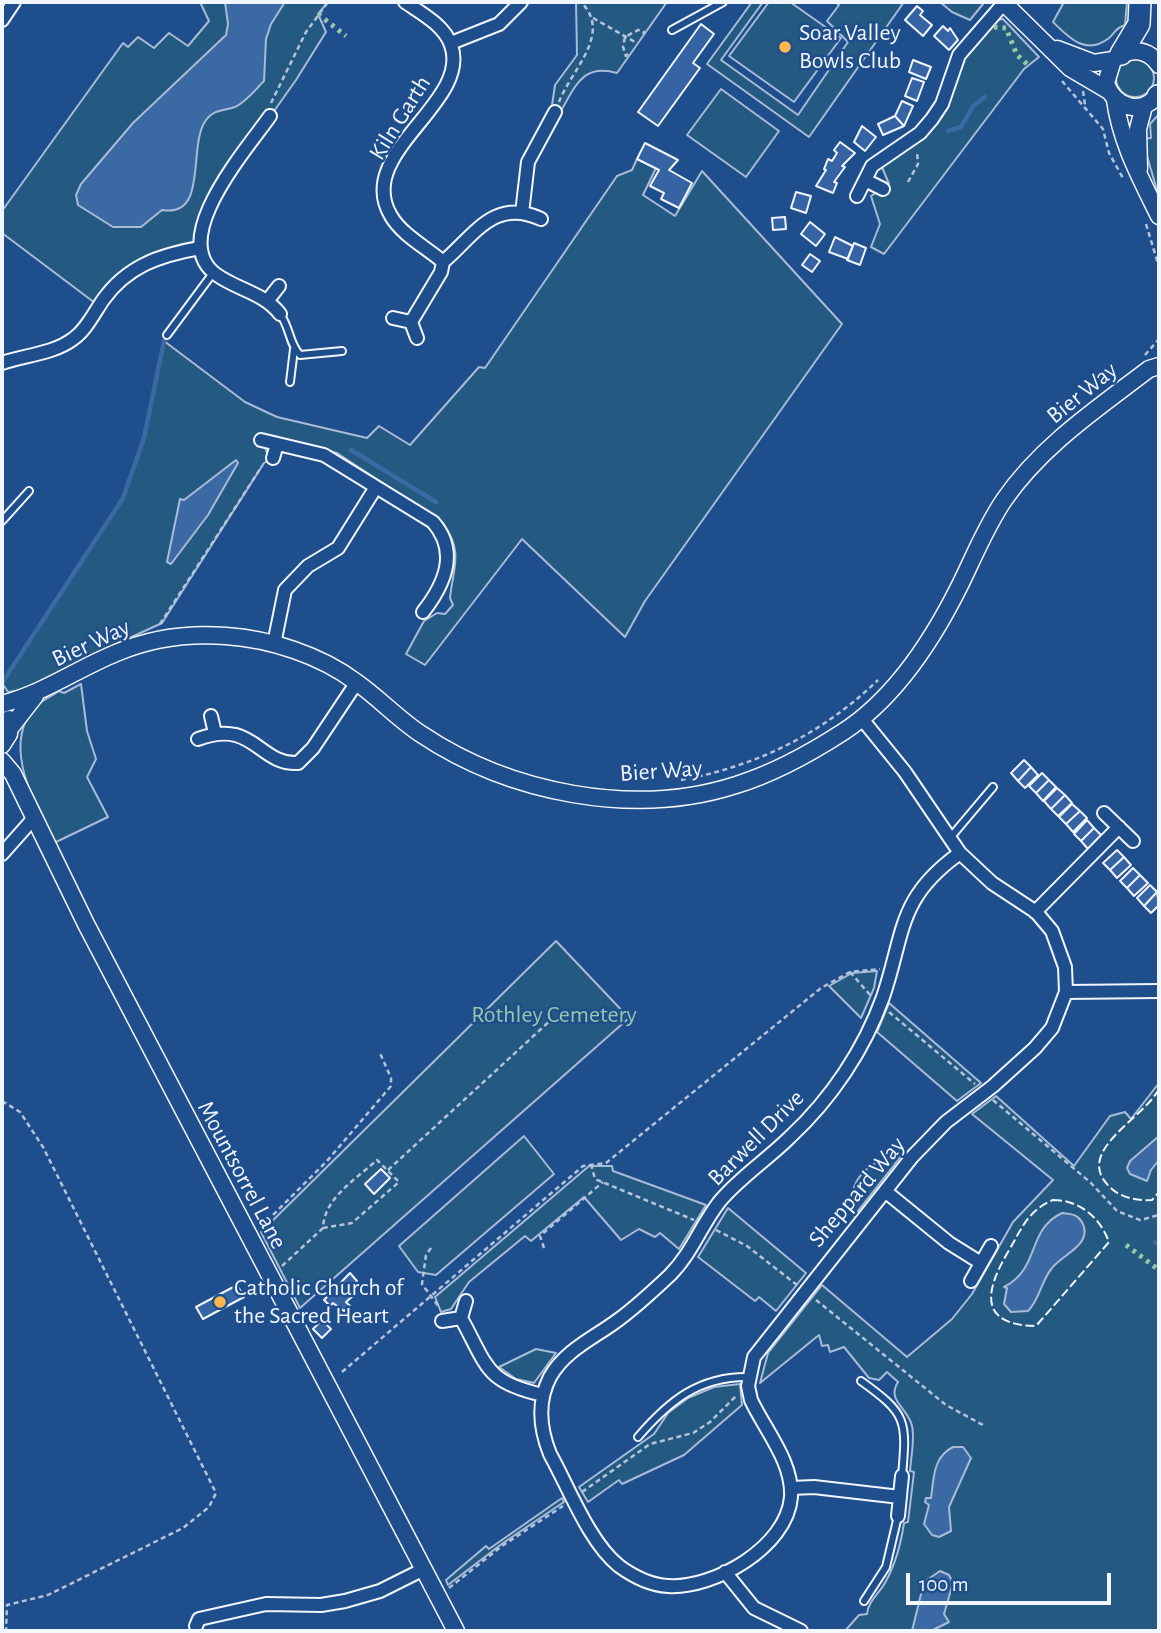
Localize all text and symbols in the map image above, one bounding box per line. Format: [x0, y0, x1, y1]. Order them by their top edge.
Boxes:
place label: Soar Valley Bowls Club [799, 19, 901, 75]
marker: Soar Valley Bowls Club [777, 39, 793, 55]
street label: Kiln Garth [363, 70, 437, 166]
street label: Bier Way [1041, 356, 1123, 430]
street label: Bier Way [47, 612, 135, 674]
street label: Bier Way [619, 754, 703, 788]
park label: Rothley Cemetery [471, 1001, 637, 1029]
street label: Barwell Drive [702, 1084, 810, 1192]
street label: Mountsorrel Lane [191, 1096, 293, 1254]
street label: Sheppard Way [803, 1131, 911, 1253]
place label: Catholic Church of the Sacred Heart [234, 1274, 403, 1330]
marker: Catholic Church of the Sacred Heart [212, 1294, 228, 1310]
scale bar [909, 1560, 1114, 1604]
text: 100 m [919, 1574, 969, 1595]

